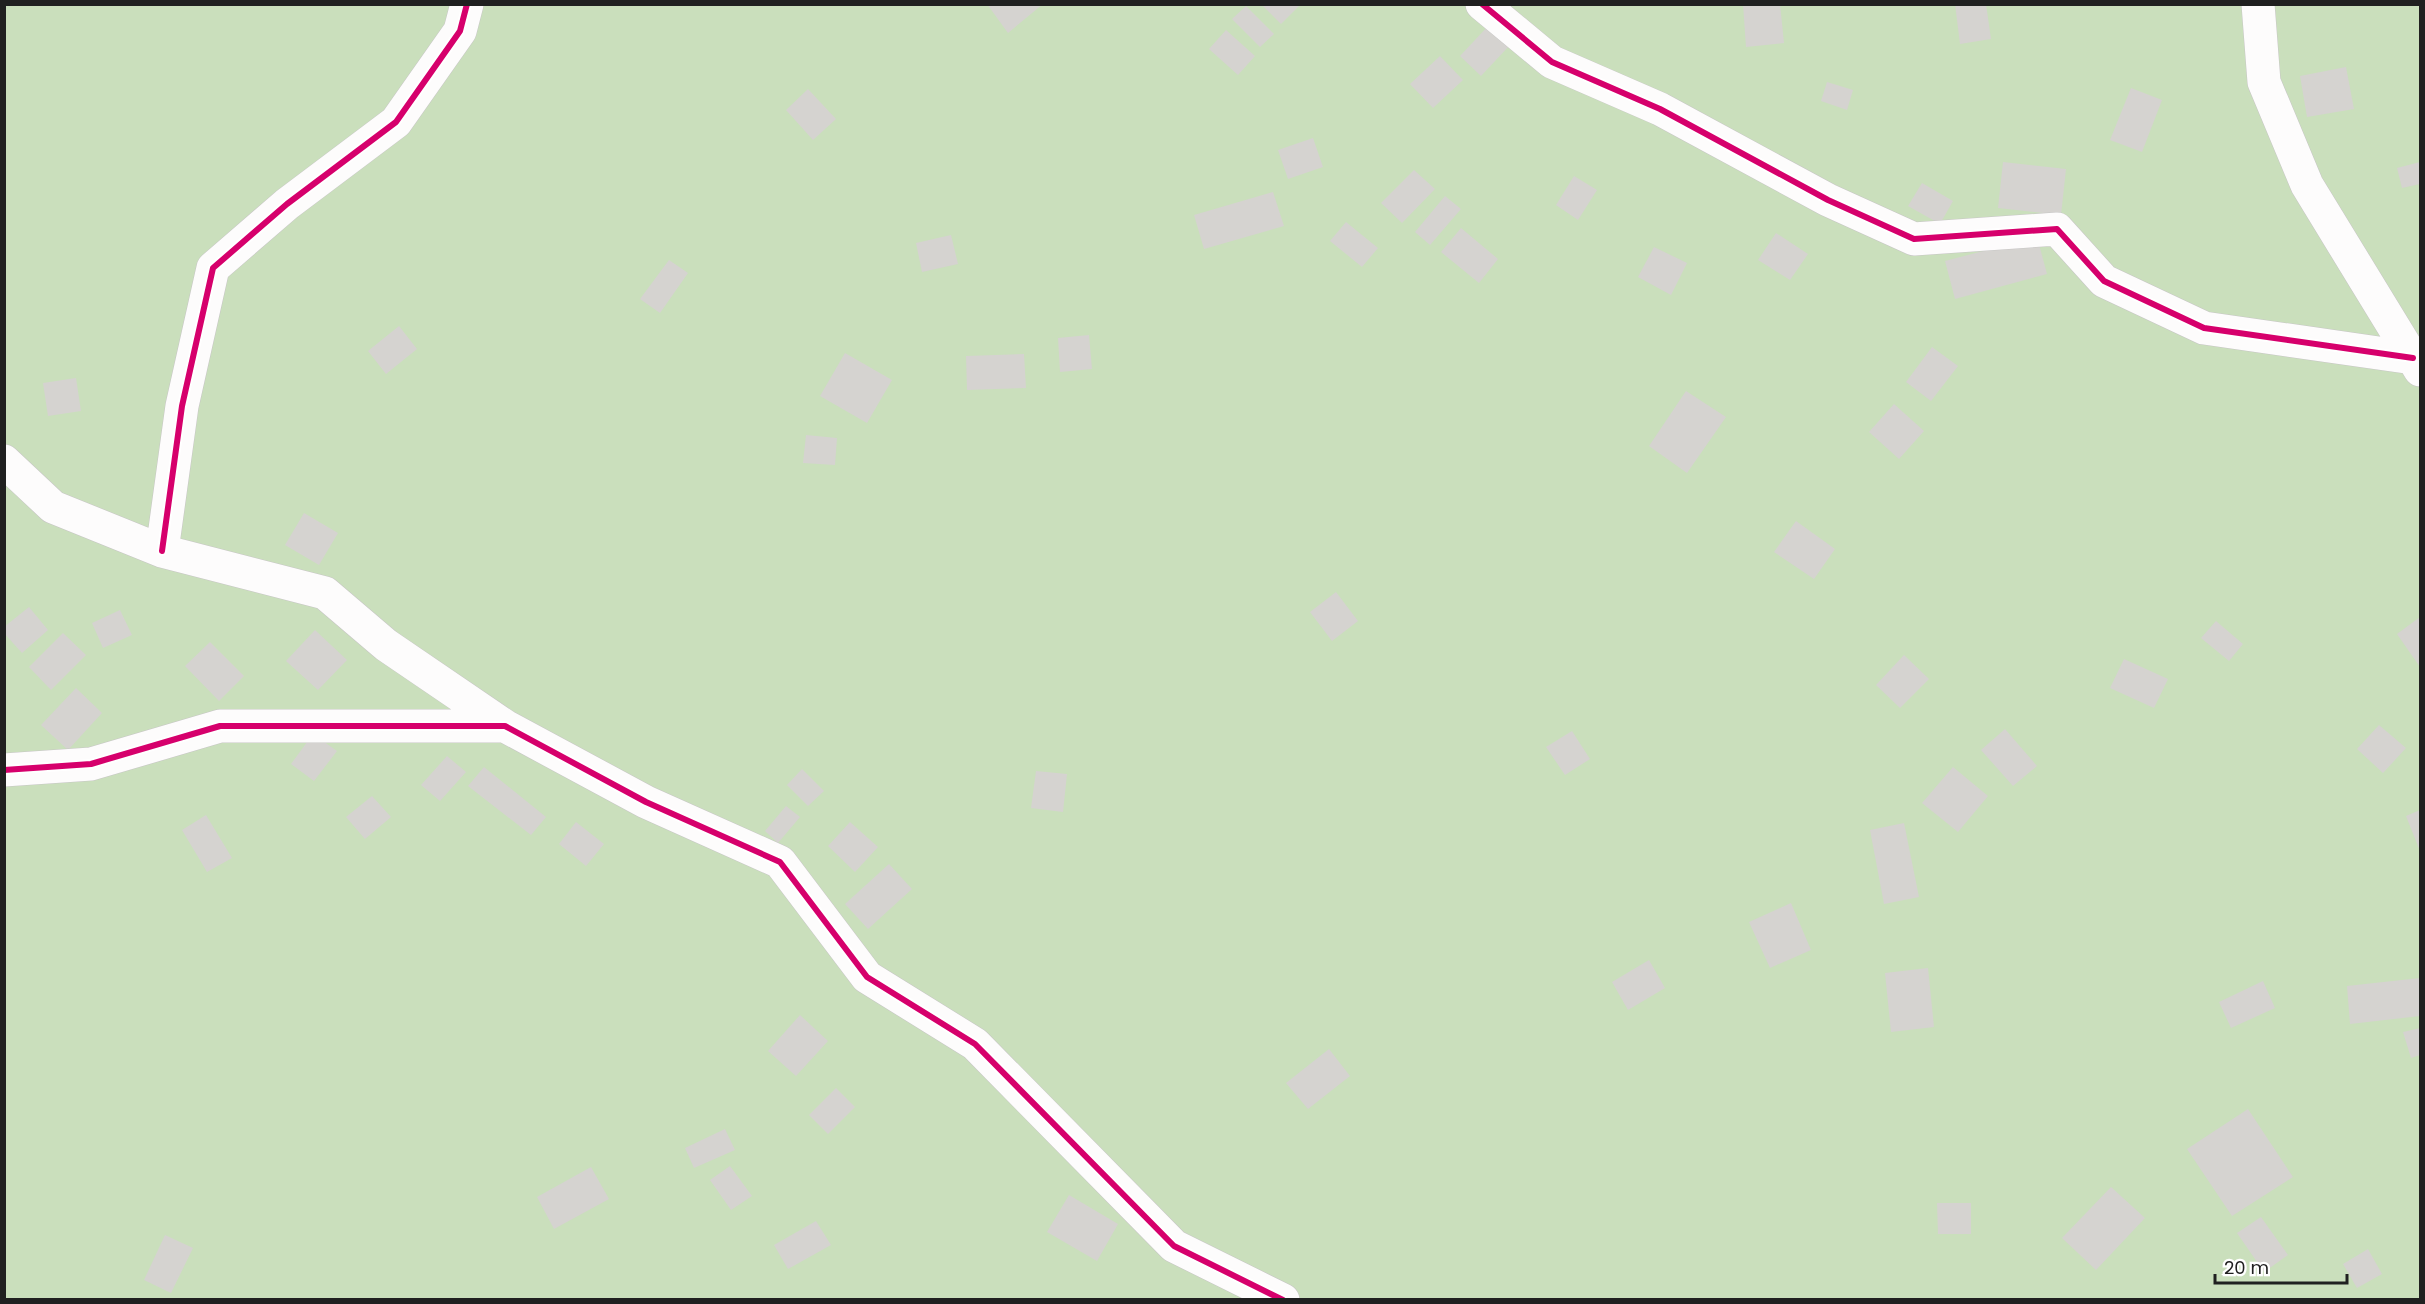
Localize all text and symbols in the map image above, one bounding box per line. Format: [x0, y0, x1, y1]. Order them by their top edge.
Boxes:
scale bar [2215, 1247, 2347, 1285]
text: 20 m [2224, 1255, 2269, 1280]

